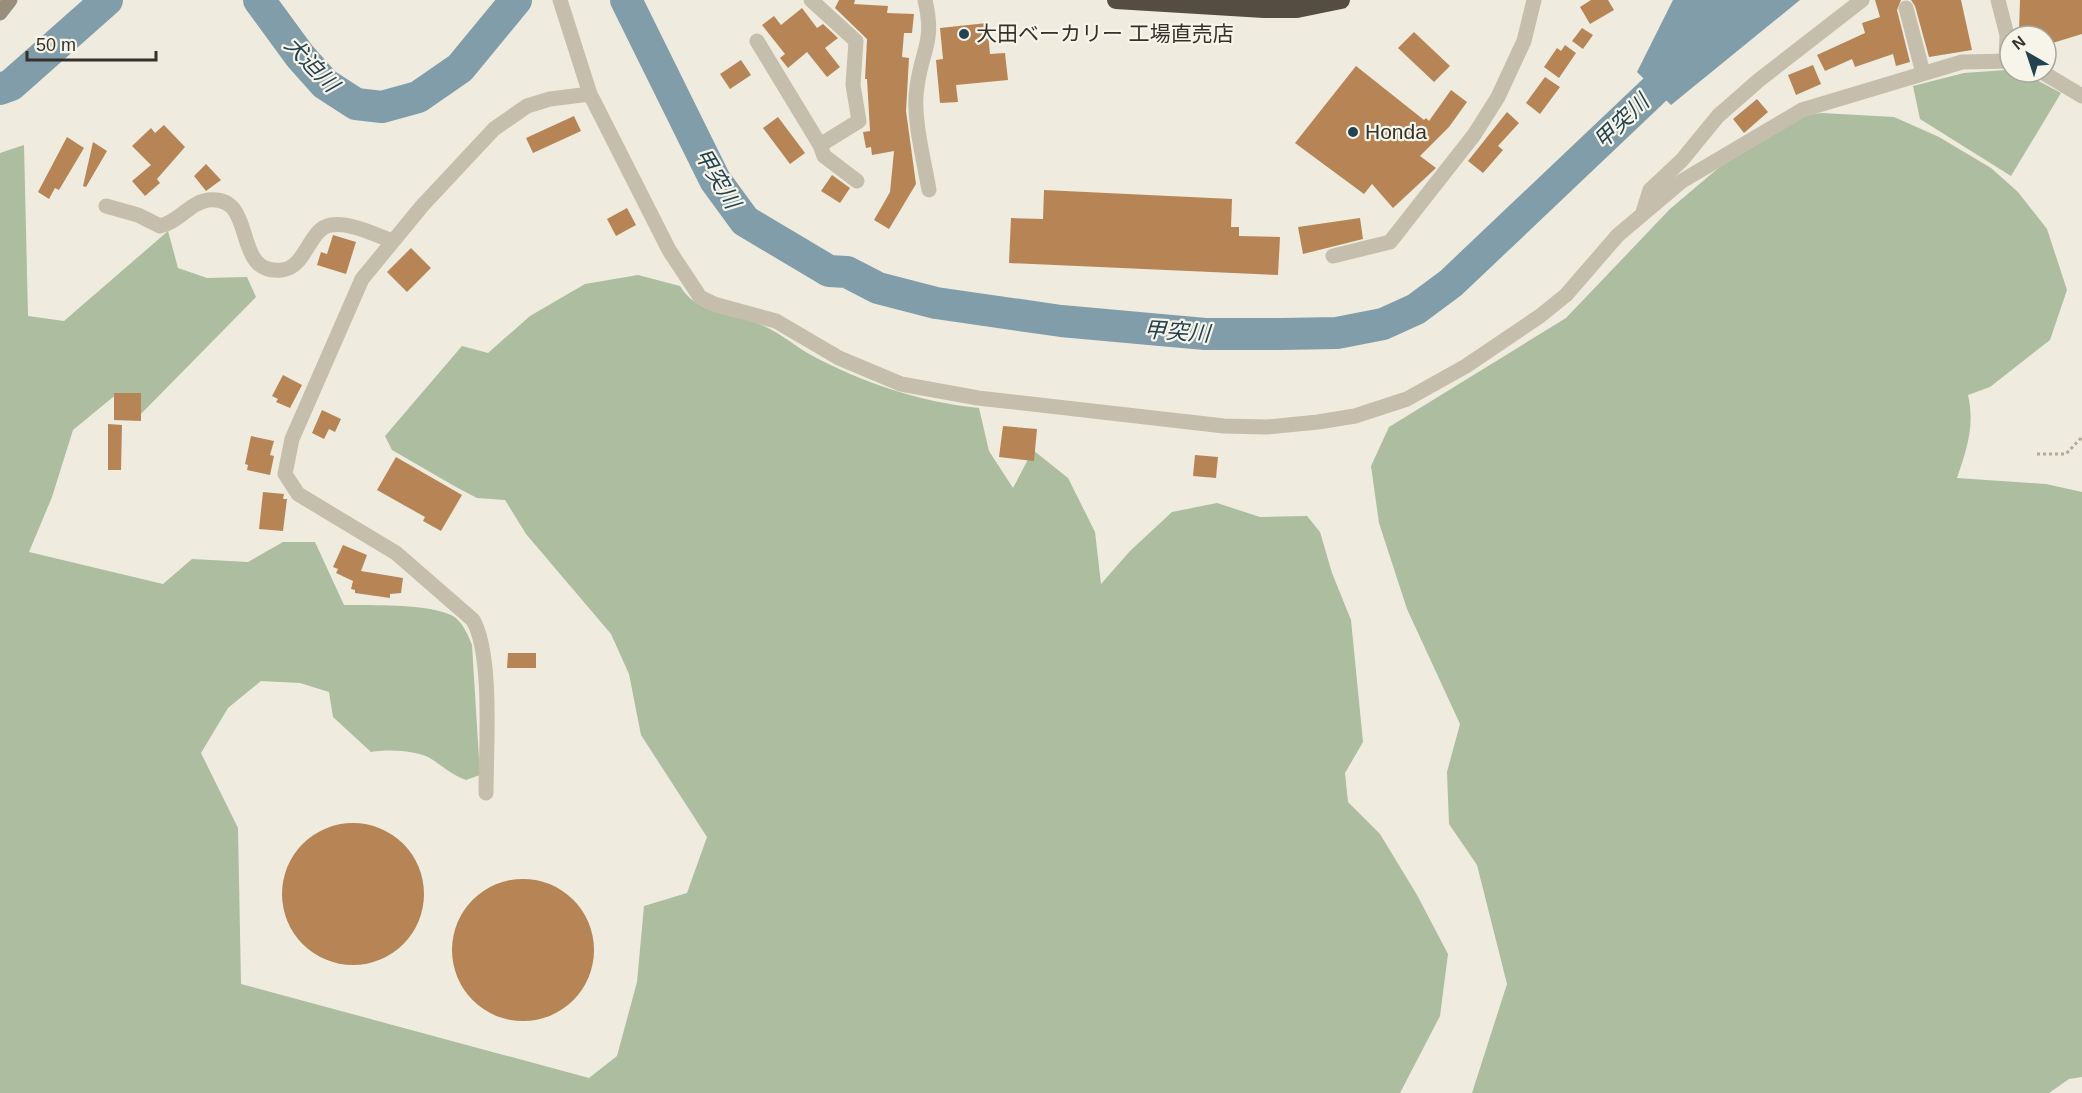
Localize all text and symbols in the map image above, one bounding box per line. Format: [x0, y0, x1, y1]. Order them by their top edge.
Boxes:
place label: 大田ベーカリー 工場直売店 [976, 22, 1234, 45]
scale bar [27, 24, 156, 62]
north arrow [1998, 24, 2058, 84]
marker: 大田ベーカリー 工場直売店 [957, 27, 971, 41]
water label: 犬迫川 [280, 32, 345, 98]
text: N [2009, 32, 2029, 53]
text: 50 m [36, 35, 76, 55]
water label: 甲突川 [1589, 88, 1655, 153]
place label: Honda [1365, 120, 1427, 143]
marker: Honda [1346, 125, 1360, 139]
water label: 甲突川 [690, 144, 746, 215]
water label: 甲突川 [1143, 317, 1213, 346]

